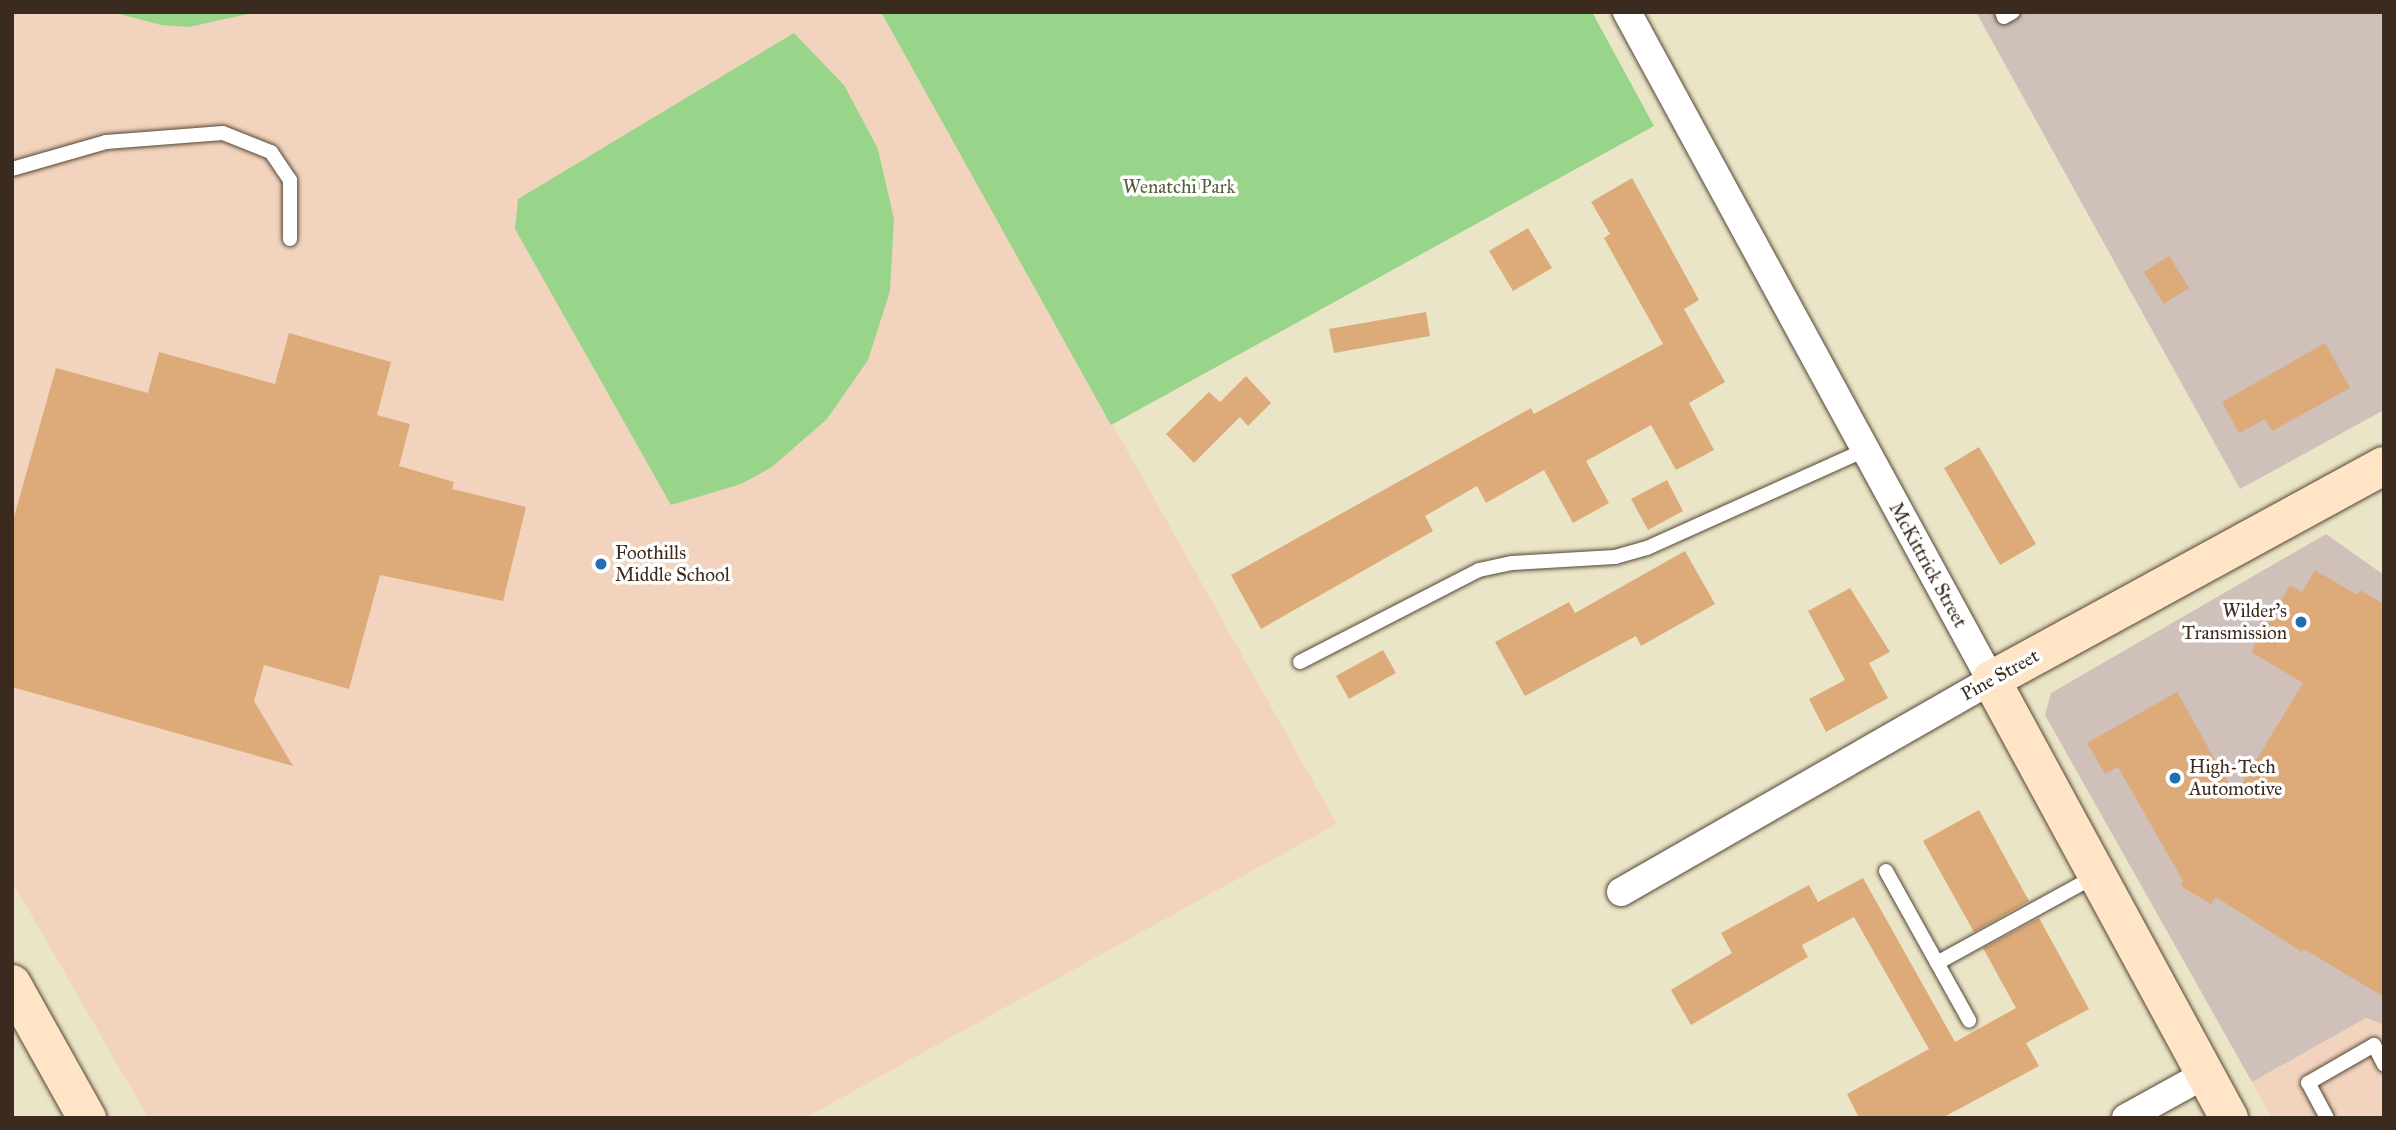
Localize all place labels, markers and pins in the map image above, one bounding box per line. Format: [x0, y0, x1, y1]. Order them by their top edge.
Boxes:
place label: Foothills Middle School [615, 542, 730, 586]
marker: Foothills Middle School [593, 556, 609, 572]
place label: Wilder's Transmission [2182, 600, 2287, 644]
marker: Wilder's Transmission [2293, 614, 2309, 630]
place label: High-Tech Automotive [2189, 756, 2282, 800]
marker: High-Tech Automotive [2167, 770, 2183, 786]

